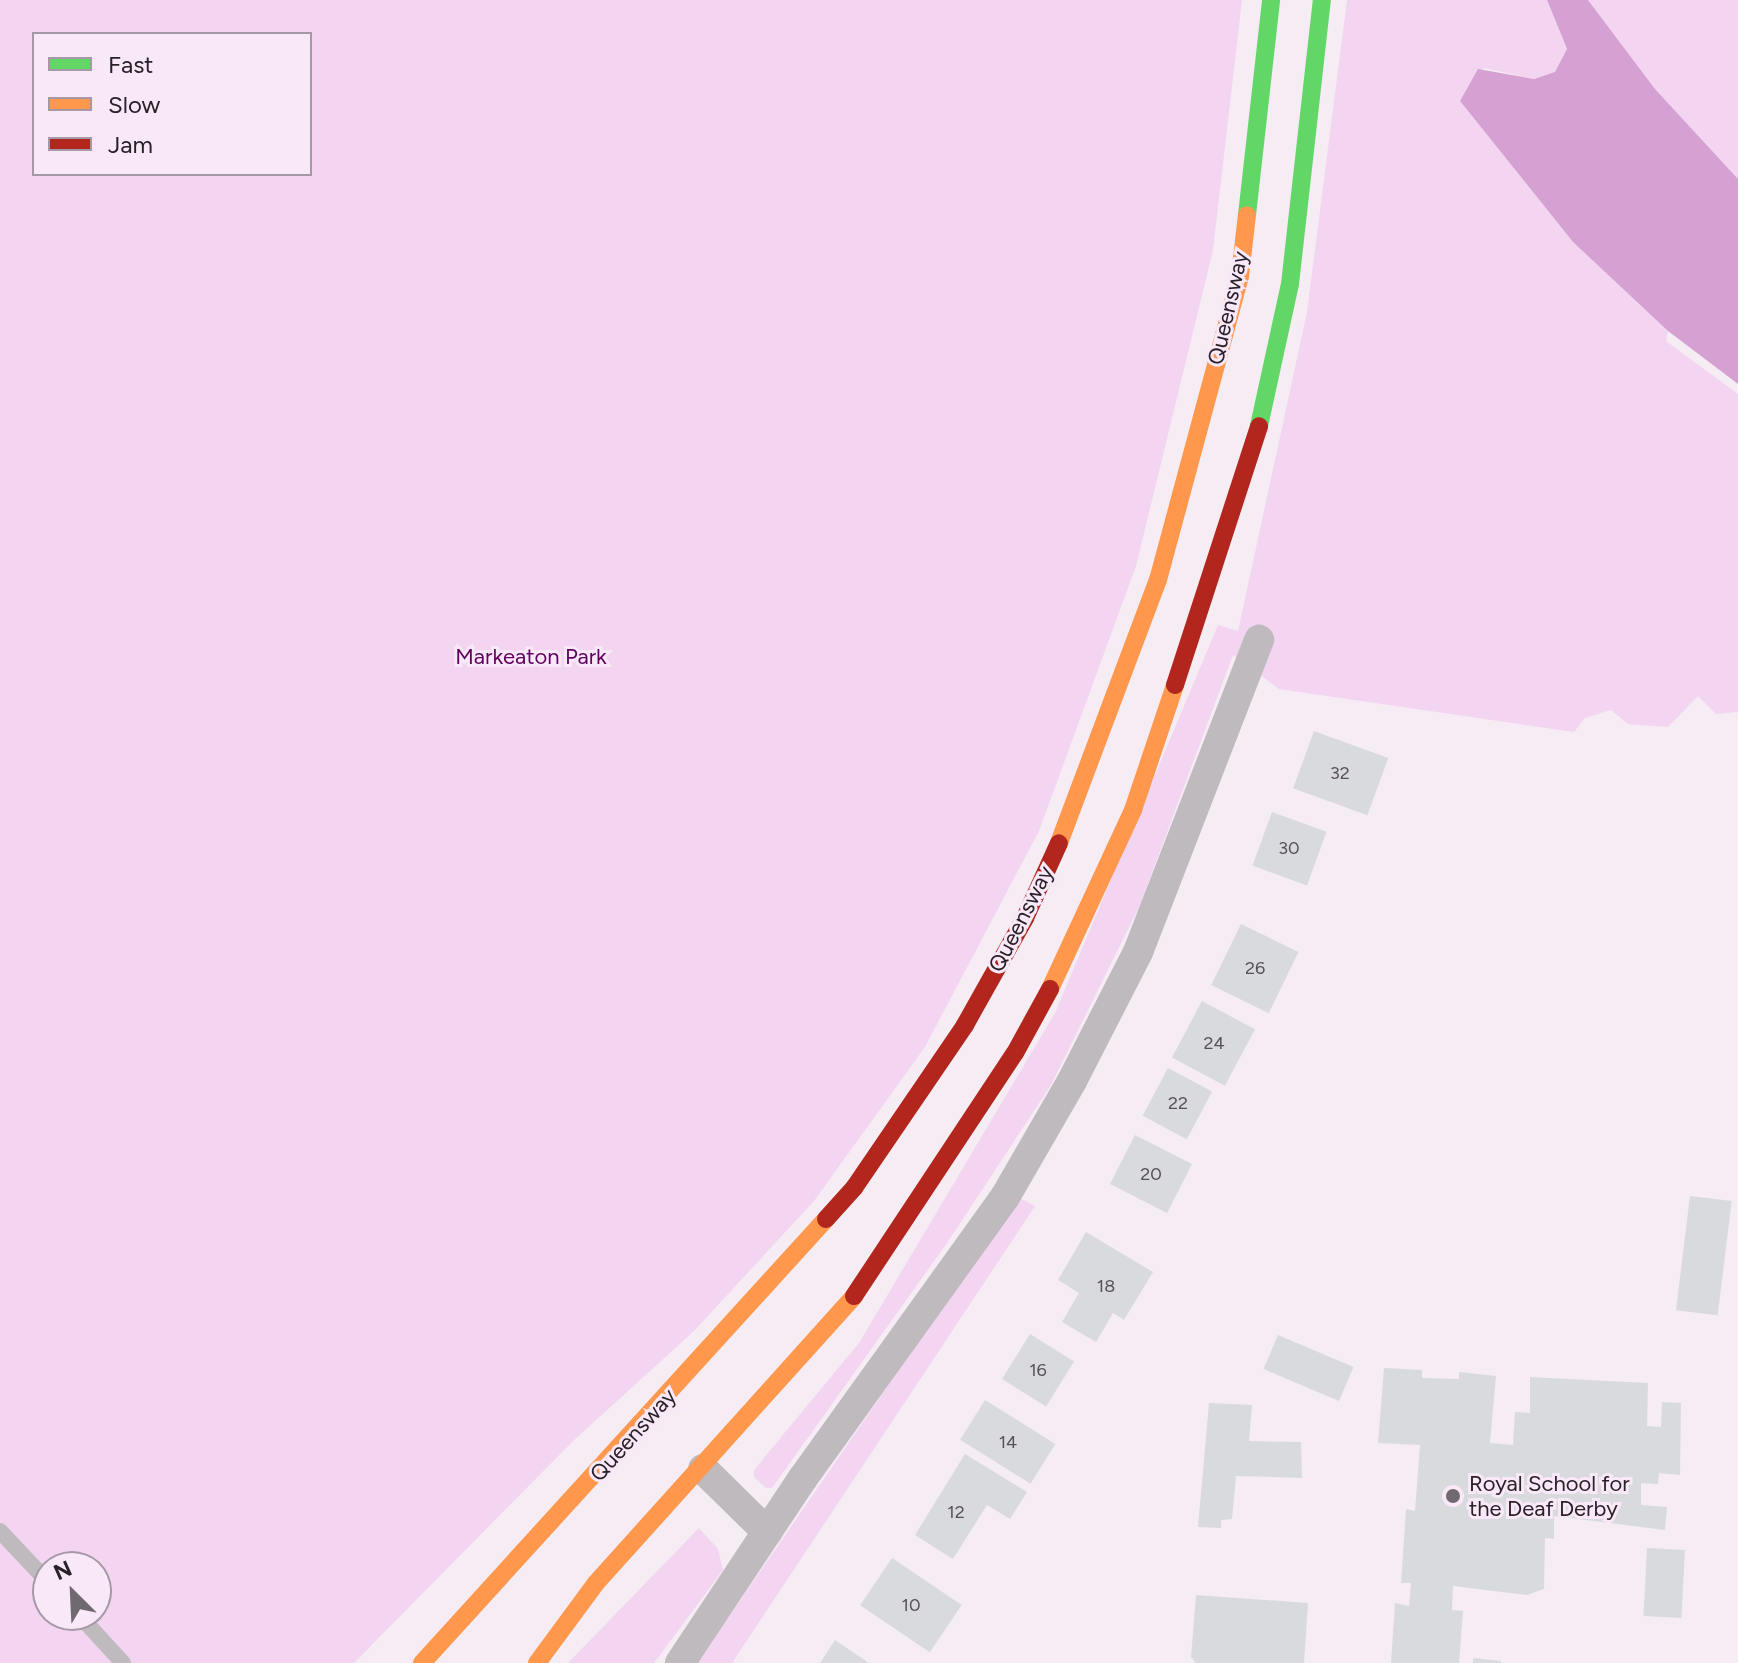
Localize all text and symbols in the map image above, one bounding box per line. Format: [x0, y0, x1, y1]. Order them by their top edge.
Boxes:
legend [32, 32, 312, 176]
text: Fast [108, 50, 153, 79]
text: Slow [108, 90, 160, 119]
text: Jam [108, 130, 153, 159]
street label: Queensway [1202, 249, 1254, 367]
park label: Markeaton Park [455, 644, 607, 670]
house number: 32 [1330, 762, 1350, 784]
house number: 30 [1278, 837, 1300, 859]
street label: Queensway [983, 862, 1059, 976]
house number: 26 [1245, 957, 1265, 979]
house number: 24 [1203, 1032, 1225, 1054]
house number: 22 [1168, 1092, 1188, 1114]
house number: 20 [1140, 1163, 1162, 1185]
house number: 18 [1097, 1275, 1115, 1297]
house number: 16 [1029, 1359, 1047, 1381]
street label: Queensway [585, 1383, 681, 1487]
house number: 14 [999, 1431, 1017, 1453]
place label: Royal School for the Deaf Derby [1469, 1470, 1630, 1522]
marker: Royal School for the Deaf Derby [1444, 1487, 1462, 1505]
house number: 12 [947, 1501, 965, 1523]
north arrow [32, 1551, 112, 1631]
text: N [50, 1555, 76, 1586]
house number: 10 [902, 1594, 920, 1616]

